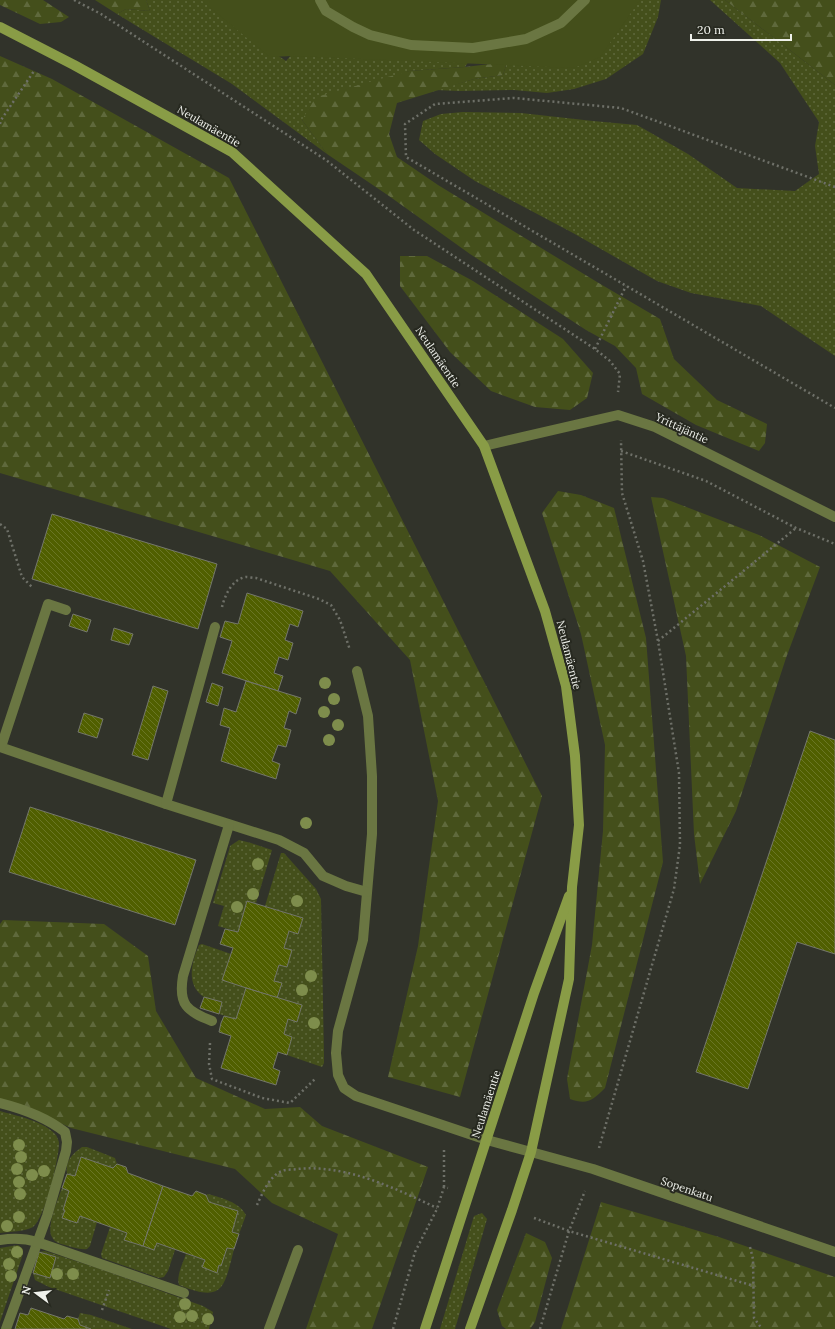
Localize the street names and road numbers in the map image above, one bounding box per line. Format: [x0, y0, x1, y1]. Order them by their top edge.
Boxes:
street label: Neulamäentie [175, 102, 243, 150]
street label: Neulamäentie [412, 324, 464, 390]
street label: Yrittäjäntie [652, 409, 711, 446]
street label: Neulamäentie [554, 619, 584, 691]
street label: Neulamäentie [468, 1068, 504, 1140]
street label: Sopenkatu [659, 1174, 715, 1205]

